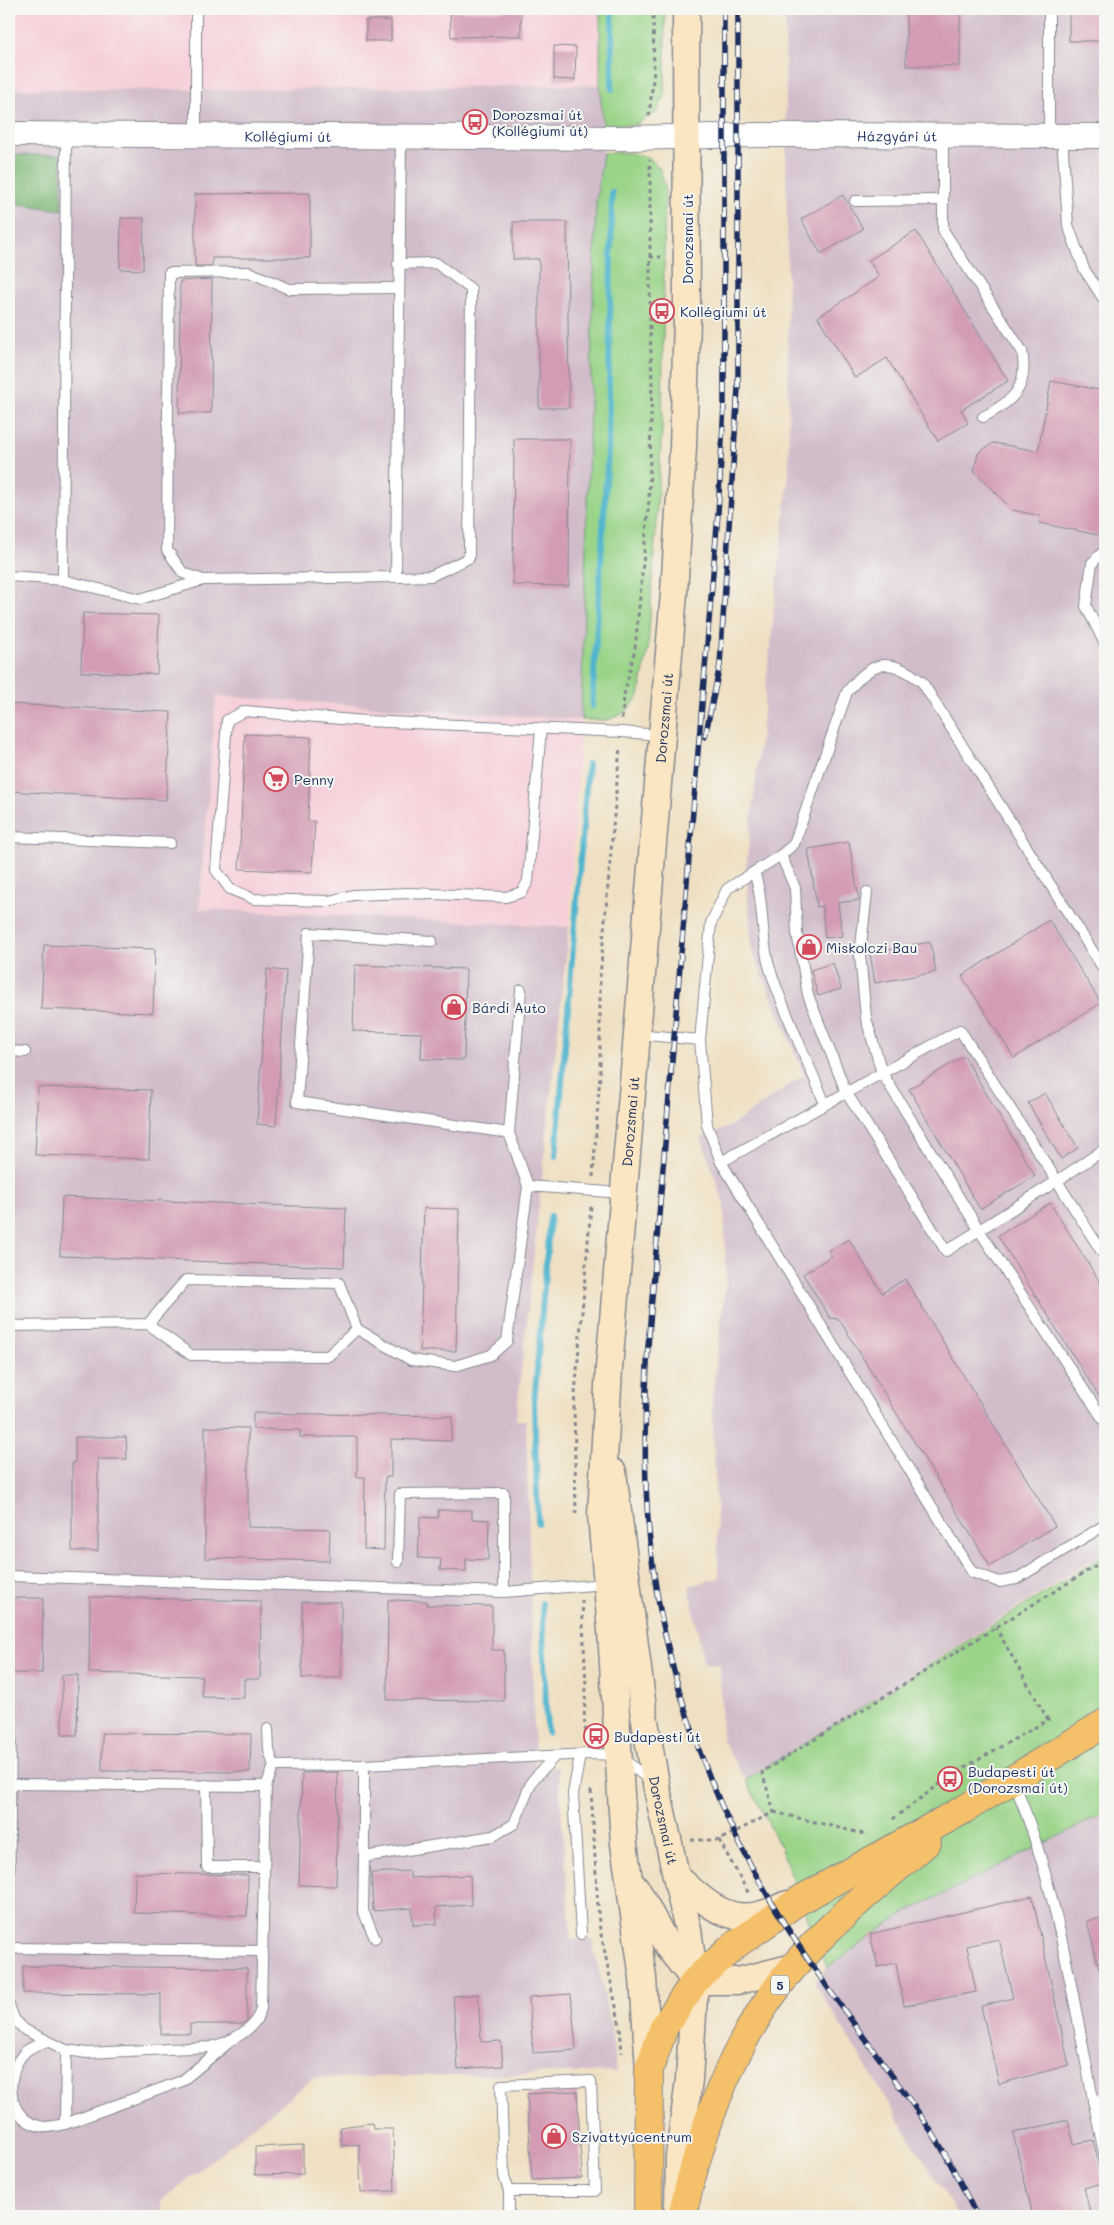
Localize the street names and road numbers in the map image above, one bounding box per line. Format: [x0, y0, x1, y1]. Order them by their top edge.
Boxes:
street label: Kollégiumi út [245, 126, 331, 146]
street label: Házgyári út [857, 126, 937, 145]
street label: Dorozsmai út [678, 194, 697, 284]
street label: Dorozsmai út [650, 672, 677, 764]
street label: Dorozsmai út [616, 1076, 643, 1167]
street label: Dorozsmai út [645, 1774, 683, 1866]
road number: 5 [771, 1976, 789, 1994]

